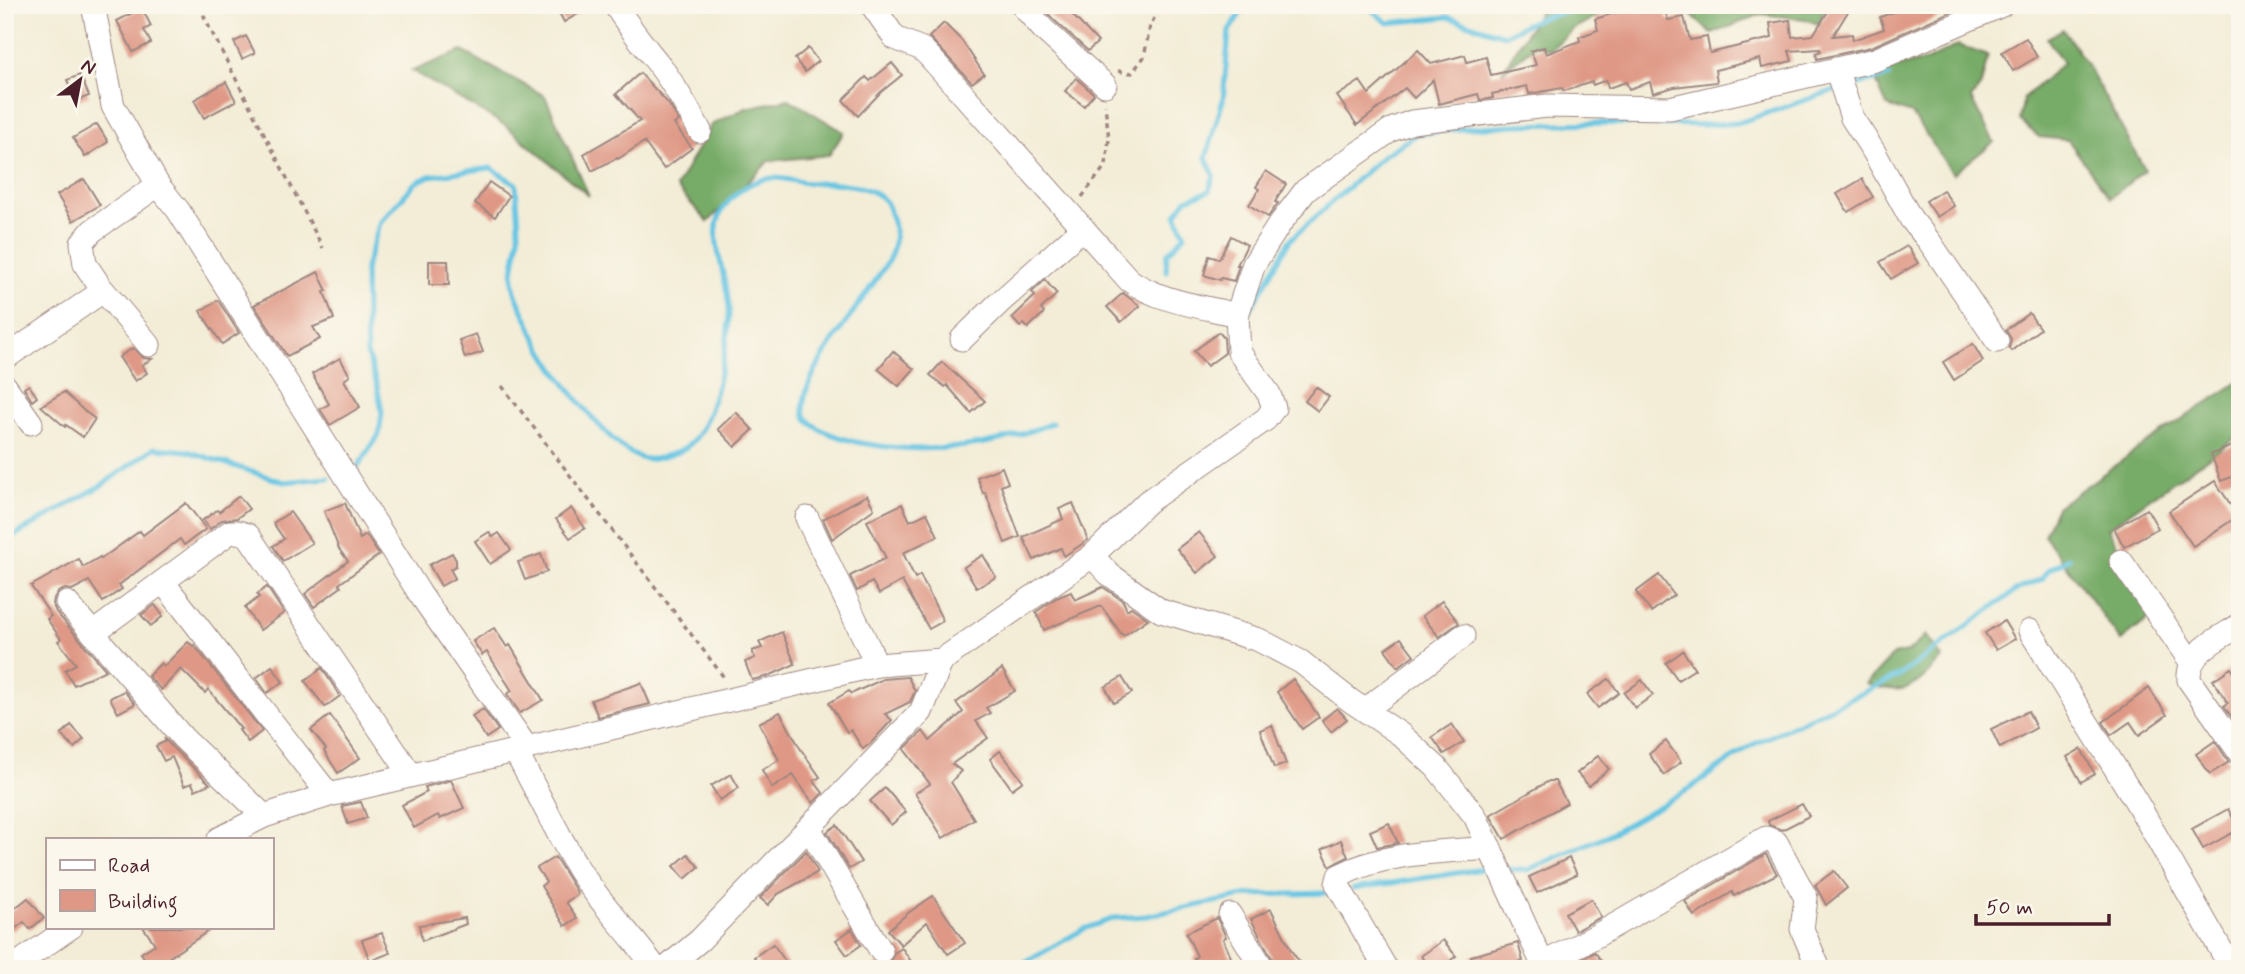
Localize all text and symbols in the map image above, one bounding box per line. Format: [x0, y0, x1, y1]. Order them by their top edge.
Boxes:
north arrow [46, 46, 116, 116]
text: N [76, 53, 100, 81]
legend [46, 838, 273, 928]
text: Road [108, 852, 150, 880]
scale bar [1976, 883, 2108, 927]
text: Building [108, 888, 178, 918]
text: 50 m [1986, 894, 2033, 922]

